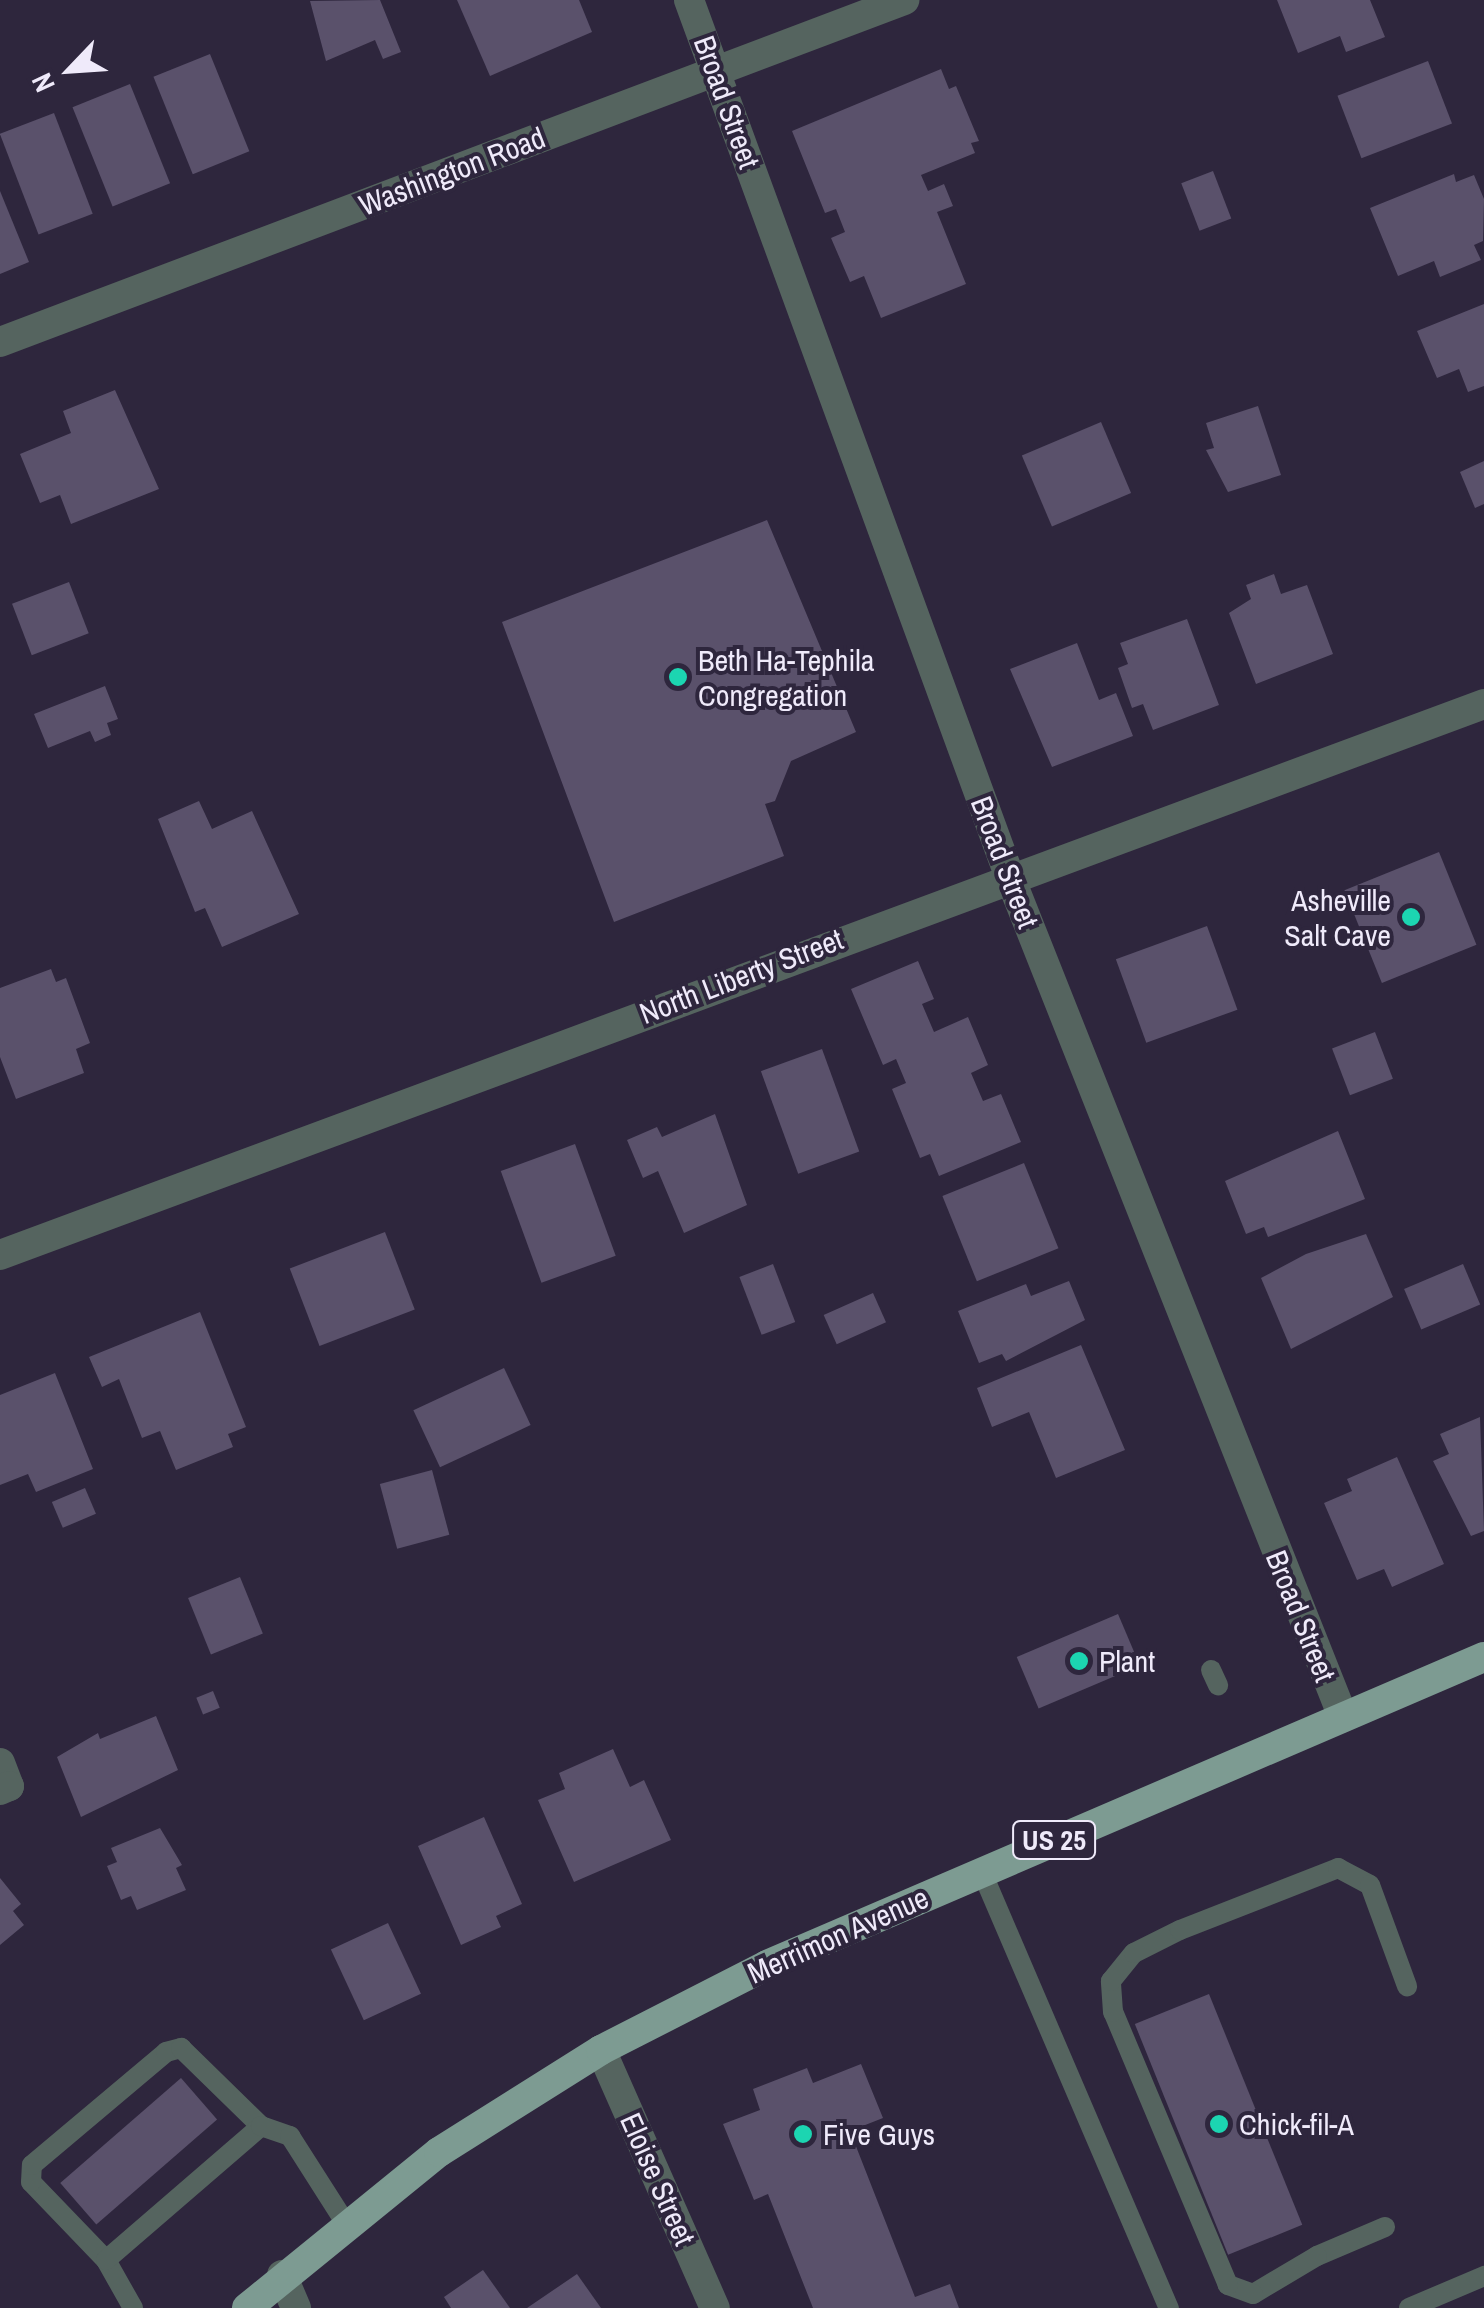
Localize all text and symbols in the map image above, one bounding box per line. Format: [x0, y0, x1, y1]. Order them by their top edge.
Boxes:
north arrow [20, 20, 120, 120]
street label: Broad Street [686, 31, 768, 173]
text: N [22, 67, 64, 98]
street label: Washington Road [354, 119, 550, 223]
place label: Beth Ha-Tephila Congregation [698, 642, 874, 712]
marker: Beth Ha-Tephila Congregation [667, 666, 689, 688]
street label: Broad Street [963, 791, 1047, 933]
place label: Asheville Salt Cave [1284, 882, 1391, 952]
marker: Asheville Salt Cave [1400, 906, 1422, 928]
street label: North Liberty Street [634, 921, 848, 1031]
street label: Broad Street [1258, 1545, 1344, 1687]
place label: Plant [1099, 1643, 1155, 1679]
marker: Plant [1068, 1650, 1090, 1672]
road number: US 25 [1012, 1817, 1096, 1863]
street label: Merrimon Avenue [742, 1879, 934, 1991]
place label: Chick-fil-A [1239, 2106, 1354, 2142]
street label: Eloise Street [613, 2107, 703, 2251]
marker: Chick-fil-A [1208, 2113, 1230, 2135]
place label: Five Guys [823, 2116, 935, 2152]
marker: Five Guys [792, 2123, 814, 2145]

